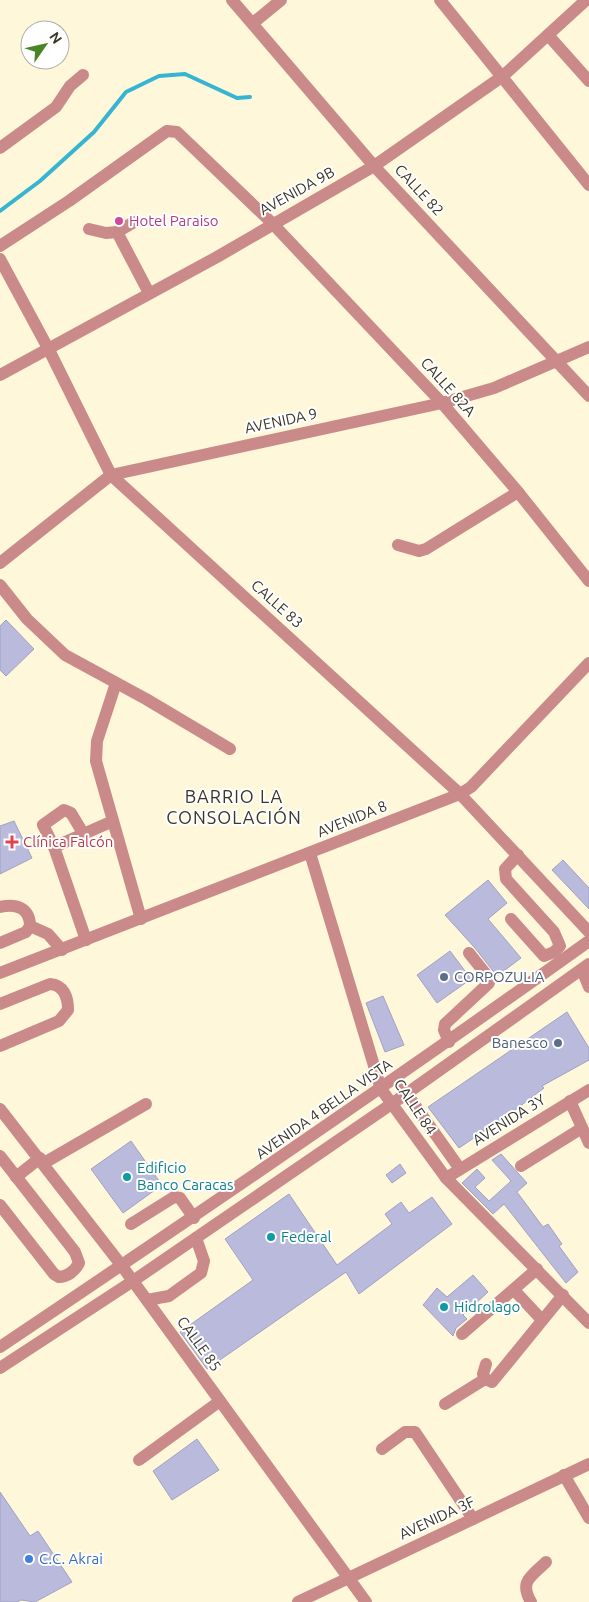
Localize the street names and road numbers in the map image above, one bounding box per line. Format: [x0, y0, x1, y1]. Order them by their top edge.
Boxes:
street label: CALLE 82 [392, 161, 447, 219]
street label: AVENIDA 9B [256, 163, 337, 218]
street label: CALLE 82A [418, 354, 479, 420]
street label: AVENIDA 9 [243, 405, 319, 436]
street label: CALLE 83 [248, 576, 307, 631]
street label: AVENIDA 8 [315, 797, 389, 840]
street label: AVENIDA 4 BELLA VISTA [252, 1055, 395, 1162]
street label: CALLE 84 [391, 1076, 440, 1138]
street label: AVENIDA 3Y [469, 1090, 548, 1149]
street label: CALLE 85 [174, 1313, 225, 1374]
street label: AVENIDA 3F [396, 1493, 477, 1542]

